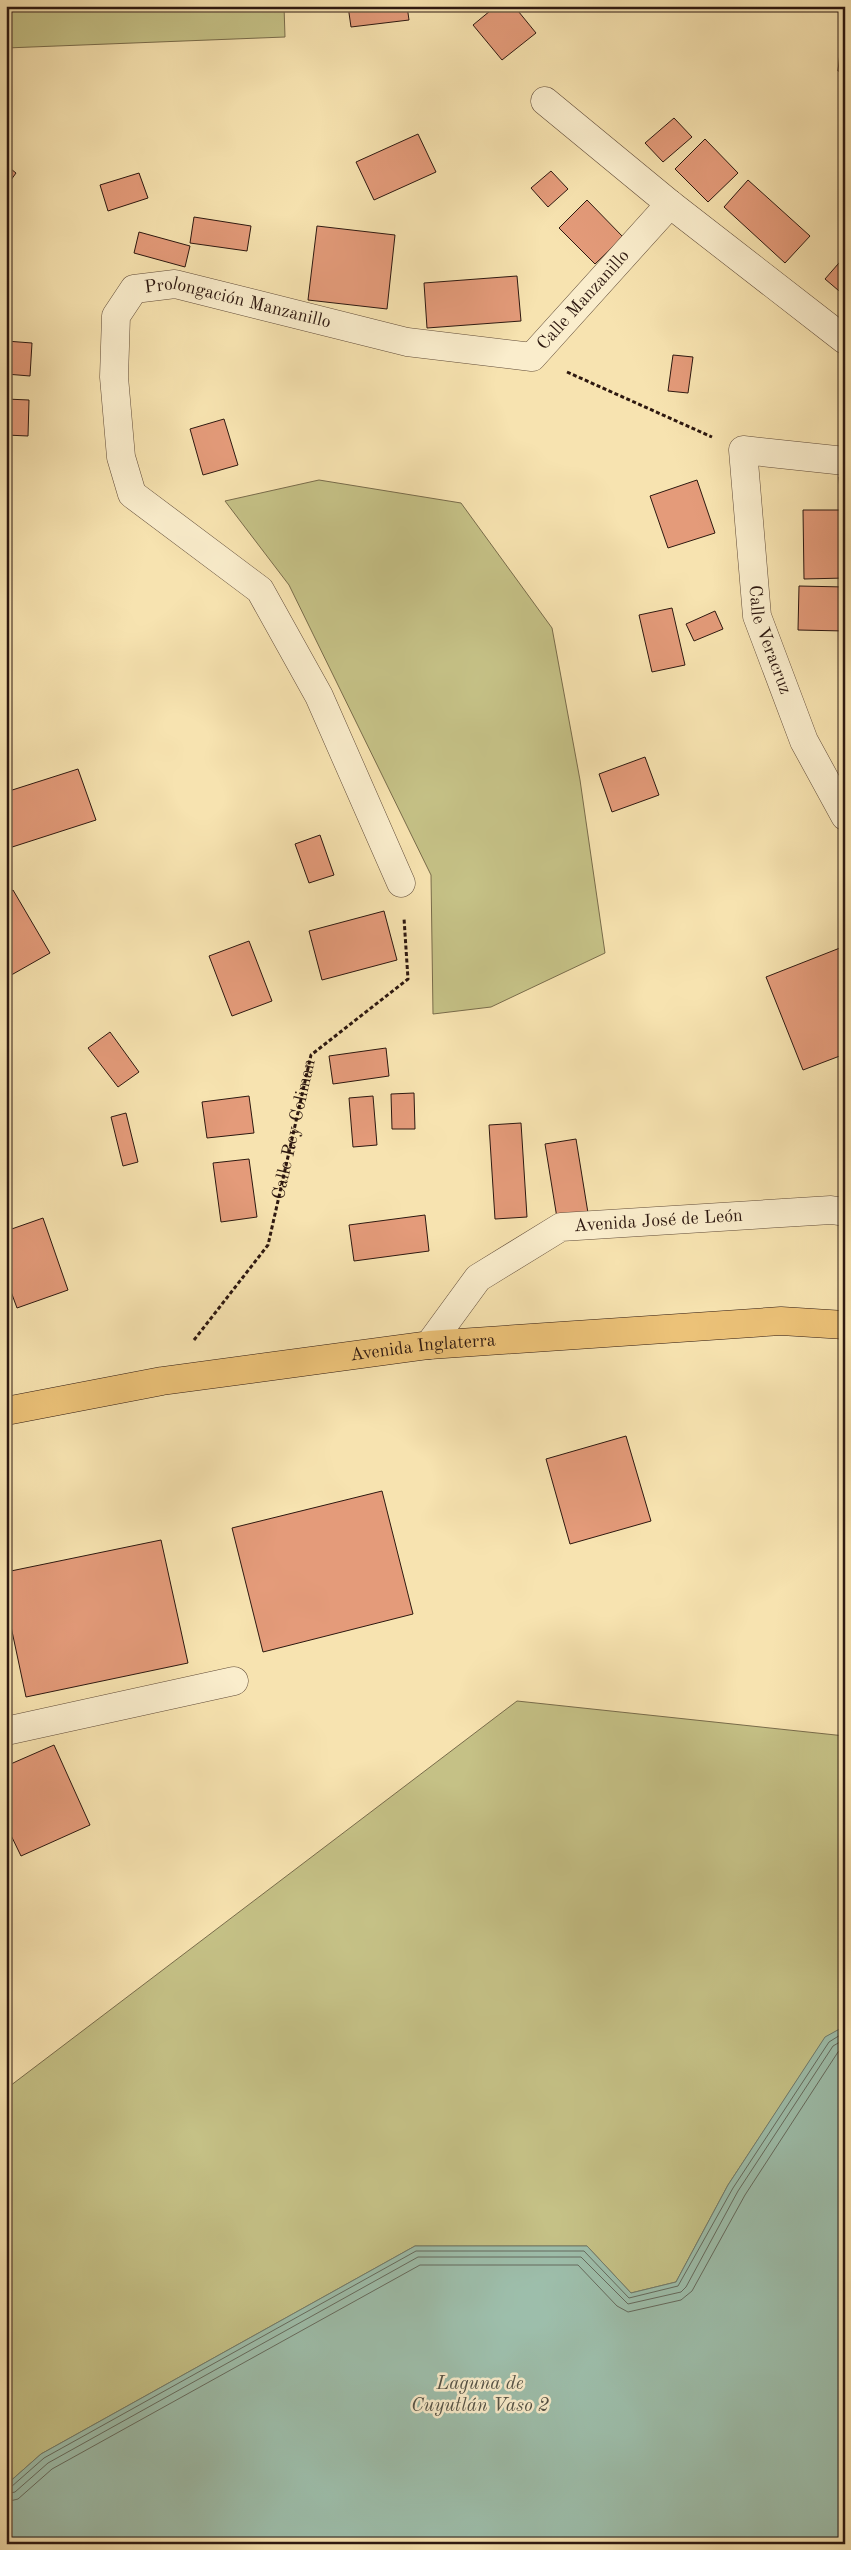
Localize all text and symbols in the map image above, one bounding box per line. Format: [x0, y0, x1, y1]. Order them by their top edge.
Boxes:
street label: Calle Manzanillo [534, 246, 633, 354]
street label: Prolongación Manzanillo [143, 275, 333, 332]
street label: Calle Veracruz [745, 584, 795, 696]
street label: Calle Rey Coliman [270, 1057, 319, 1201]
street label: Avenida José de León [573, 1207, 744, 1235]
street label: Avenida Inglaterra [349, 1331, 496, 1365]
water label: Laguna de Cuyutlán Vaso 2 [411, 2375, 549, 2416]

